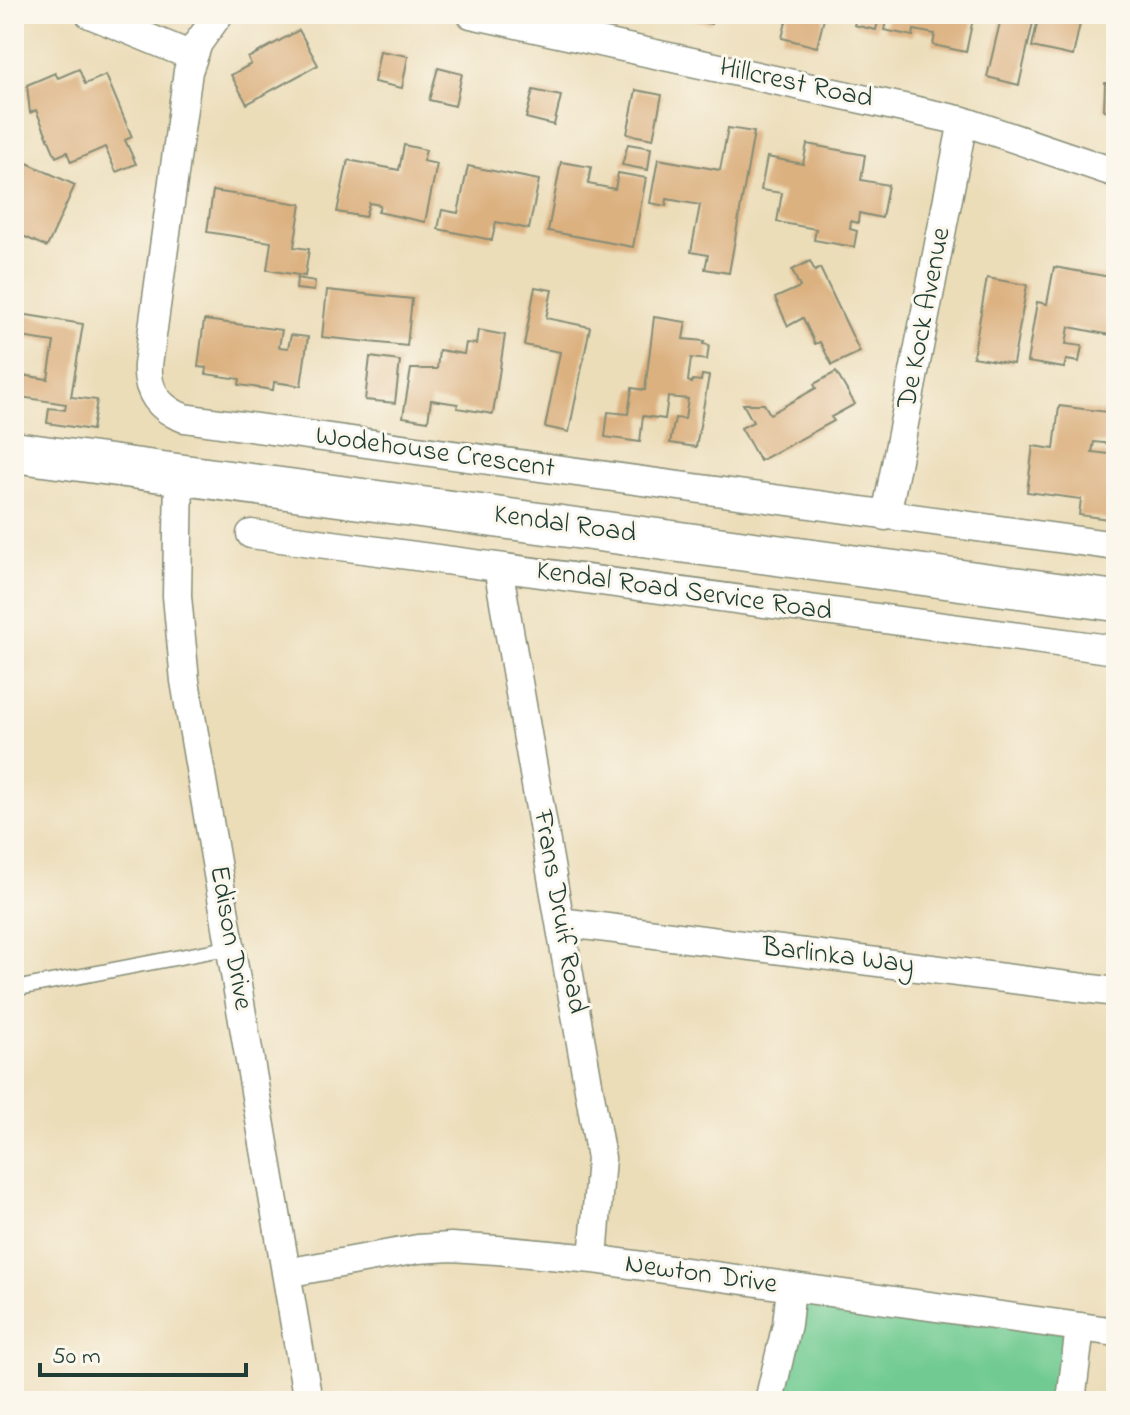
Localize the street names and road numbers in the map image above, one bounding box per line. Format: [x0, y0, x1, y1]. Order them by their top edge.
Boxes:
street label: Hillcrest Road [715, 48, 877, 120]
street label: De Kock Avenue [887, 224, 963, 413]
street label: Wodehouse Crescent [313, 416, 557, 490]
street label: Kendal Road [491, 495, 639, 555]
street label: Kendal Road Service Road [533, 551, 835, 633]
street label: Frans Druif Road [521, 806, 597, 1017]
street label: Edison Drive [197, 863, 263, 1014]
street label: Barlinka Way [759, 927, 916, 987]
street label: Newton Drive [622, 1244, 780, 1306]

